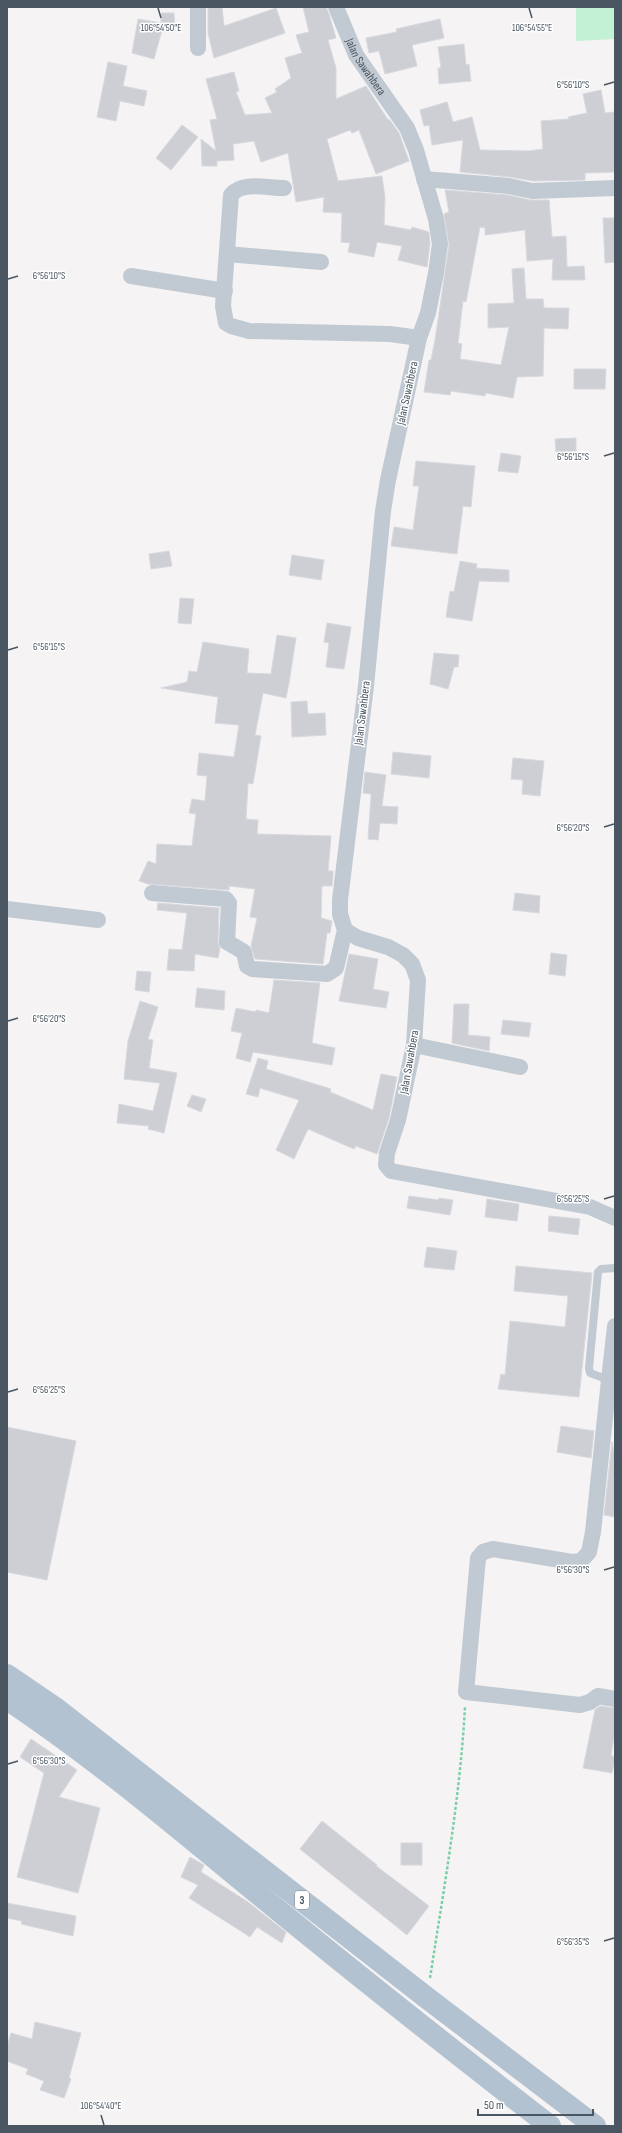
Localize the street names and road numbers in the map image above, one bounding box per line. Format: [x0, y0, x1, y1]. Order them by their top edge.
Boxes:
street label: Jalan Sawahbera [342, 35, 389, 99]
street label: Jalan Sawahbera [393, 360, 422, 427]
street label: Jalan Sawahbera [351, 680, 374, 747]
street label: Jalan Sawahbera [396, 1029, 423, 1096]
road number: 3 [295, 1891, 309, 1909]

